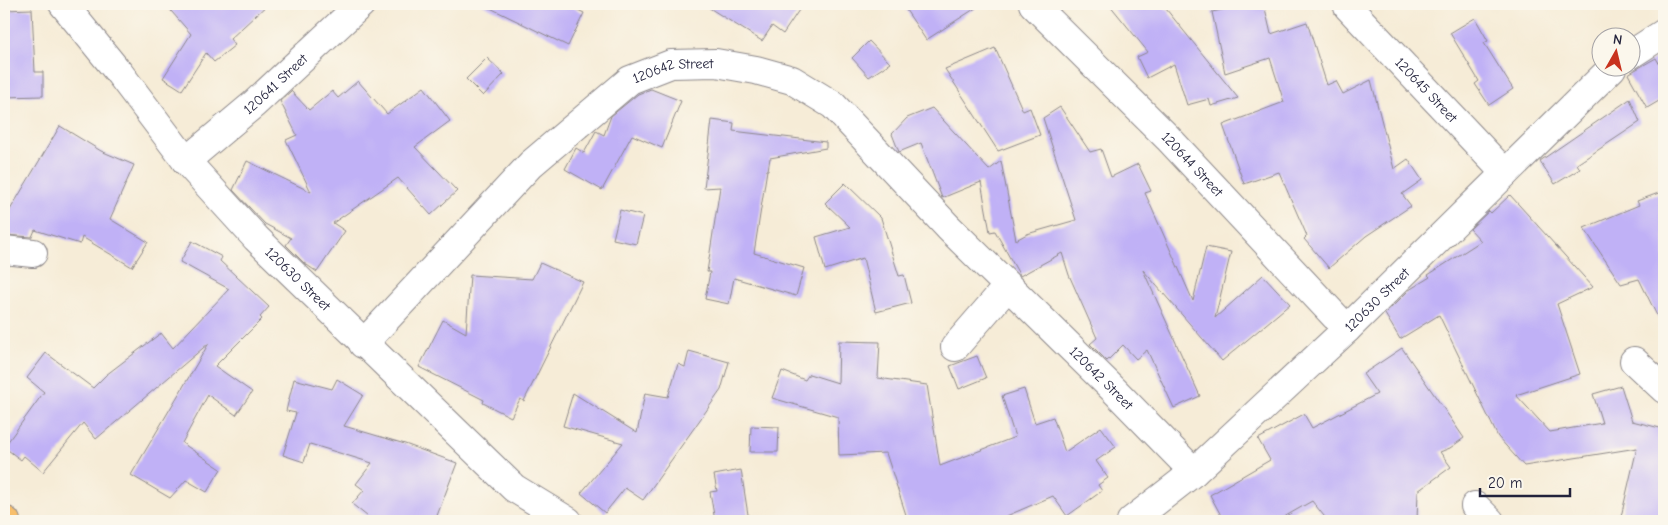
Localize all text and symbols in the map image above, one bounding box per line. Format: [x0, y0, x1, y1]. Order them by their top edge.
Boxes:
north arrow [1590, 28, 1640, 78]
text: N [1612, 31, 1623, 49]
street label: 120641 Street [240, 50, 312, 118]
street label: 120645 Street [1391, 54, 1461, 127]
street label: 120642 Street [630, 55, 715, 87]
street label: 120644 Street [1158, 129, 1227, 201]
street label: 120630 Street [261, 244, 335, 315]
street label: 120630 Street [1341, 264, 1414, 336]
street label: 120642 Street [1066, 343, 1137, 414]
scale bar [1480, 465, 1570, 497]
text: 20 m [1488, 474, 1522, 492]

